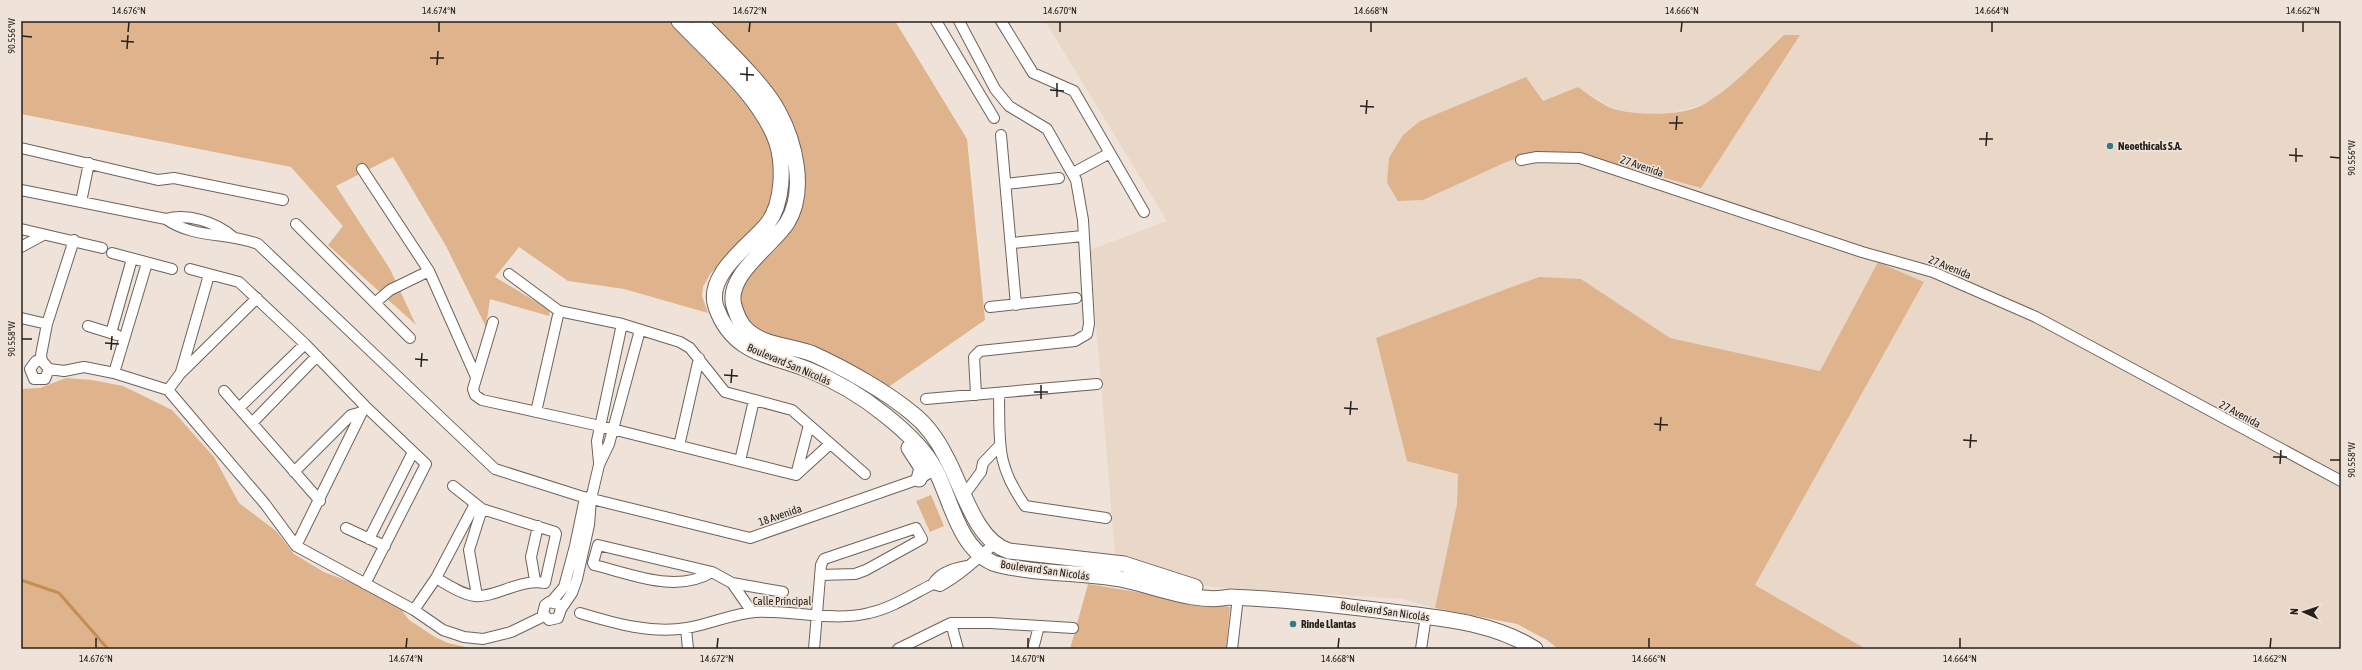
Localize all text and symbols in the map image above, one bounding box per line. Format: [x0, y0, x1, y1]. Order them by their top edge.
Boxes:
text: 14.676°N [112, 5, 146, 16]
text: 14.674°N [422, 5, 456, 16]
text: 14.672°N [733, 5, 767, 16]
text: 14.670°N [1043, 5, 1077, 16]
text: 14.668°N [1354, 5, 1388, 16]
text: 14.666°N [1665, 5, 1699, 16]
text: 14.664°N [1975, 5, 2009, 16]
text: 14.662°N [2286, 5, 2320, 16]
text: 90.556°W [6, 18, 17, 54]
place label: Neoethicals S.A. [2118, 140, 2182, 152]
text: 90.556°W [2346, 140, 2357, 176]
marker: Neoethicals S.A. [2105, 141, 2115, 151]
street label: 27 Avenida [1619, 153, 1665, 179]
street label: 27 Avenida [1927, 253, 1973, 281]
text: 90.558°W [6, 321, 17, 357]
street label: Boulevard San Nicolás [745, 341, 833, 387]
street label: 27 Avenida [2217, 398, 2263, 430]
text: 90.558°W [2346, 442, 2357, 478]
street label: 18 Avenida [757, 502, 803, 528]
street label: Boulevard San Nicolás [1000, 558, 1090, 582]
north arrow [2284, 592, 2324, 632]
street label: Calle Principal [753, 595, 811, 607]
street label: Boulevard San Nicolás [1340, 599, 1430, 623]
text: N [2288, 608, 2300, 615]
place label: Rinde Llantas [1301, 618, 1356, 630]
marker: Rinde Llantas [1288, 619, 1298, 629]
text: 14.676°N [79, 653, 113, 664]
text: 14.674°N [389, 653, 423, 664]
text: 14.672°N [700, 653, 734, 664]
text: 14.670°N [1011, 653, 1045, 664]
text: 14.668°N [1321, 653, 1355, 664]
text: 14.666°N [1632, 653, 1666, 664]
text: 14.664°N [1943, 653, 1977, 664]
text: 14.662°N [2253, 653, 2287, 664]

